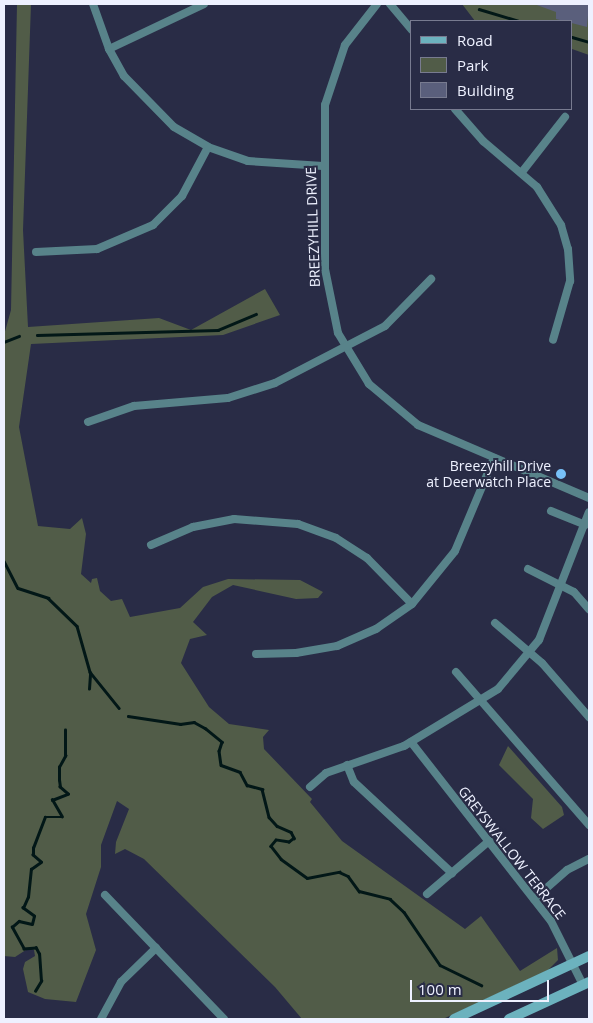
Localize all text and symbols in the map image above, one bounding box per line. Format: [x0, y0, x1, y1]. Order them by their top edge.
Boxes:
legend [410, 20, 573, 110]
text: Road [457, 30, 493, 50]
text: Park [457, 55, 488, 75]
text: Building [457, 80, 514, 100]
street label: BREEZYHILL DRIVE [303, 167, 323, 287]
place label: Breezyhill Drive at Deerwatch Place [426, 458, 551, 491]
marker: Breezyhill Drive at Deerwatch Place [555, 468, 567, 480]
street label: GREYSWALLOW TERRACE [455, 783, 569, 923]
scale bar [413, 970, 552, 1002]
text: 100 m [418, 979, 462, 999]

